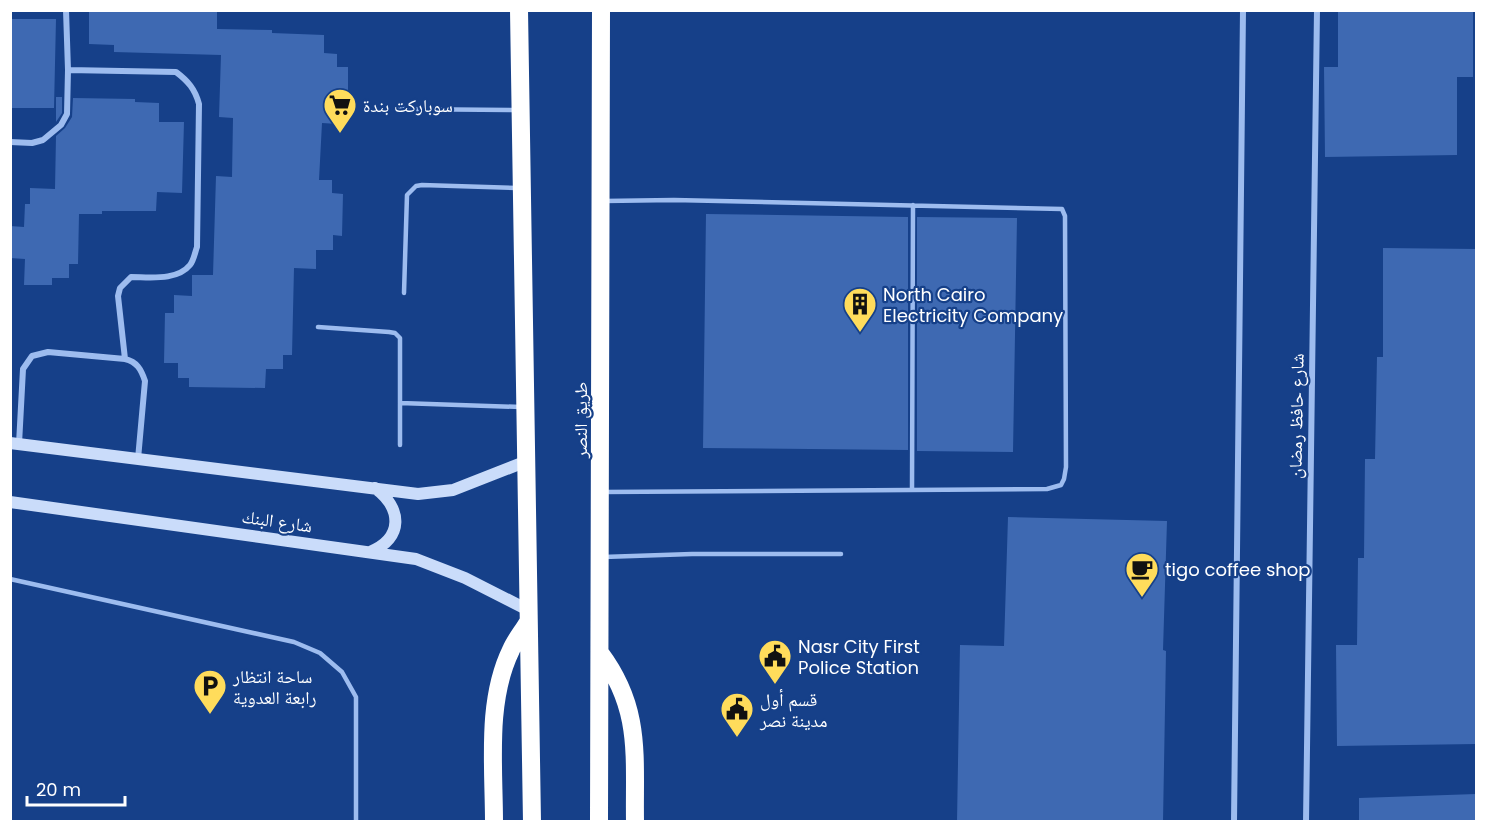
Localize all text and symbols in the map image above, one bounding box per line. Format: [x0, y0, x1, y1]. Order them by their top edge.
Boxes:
supermarket icon: سوباركت بندة [322, 87, 358, 134]
place label: سوباركت بندة [363, 93, 453, 118]
place label: North Cairo Electricity Company [883, 282, 1063, 328]
building icon: North Cairo Electricity Company [842, 286, 878, 333]
street label: شارع حافظ رمضان [1282, 353, 1310, 479]
street label: طريق النصر [568, 382, 593, 459]
street label: شارع البنك [240, 504, 314, 538]
cafe icon: tigo coffee shop [1124, 551, 1160, 598]
place label: tigo coffee shop [1165, 557, 1311, 582]
place label: Nasr City First Police Station [798, 634, 920, 680]
public building icon: Nasr City First Police Station [757, 638, 793, 685]
place label: ساحة انتظار رابعة العدوية [232, 664, 316, 710]
parking icon: ساحة انتظار رابعة العدوية [192, 668, 228, 715]
place label: قسم أول مدينة نصر [759, 687, 827, 733]
public building icon: قسم أول مدينة نصر [719, 691, 755, 738]
scale bar [27, 769, 124, 807]
text: 20 m [36, 777, 81, 802]

